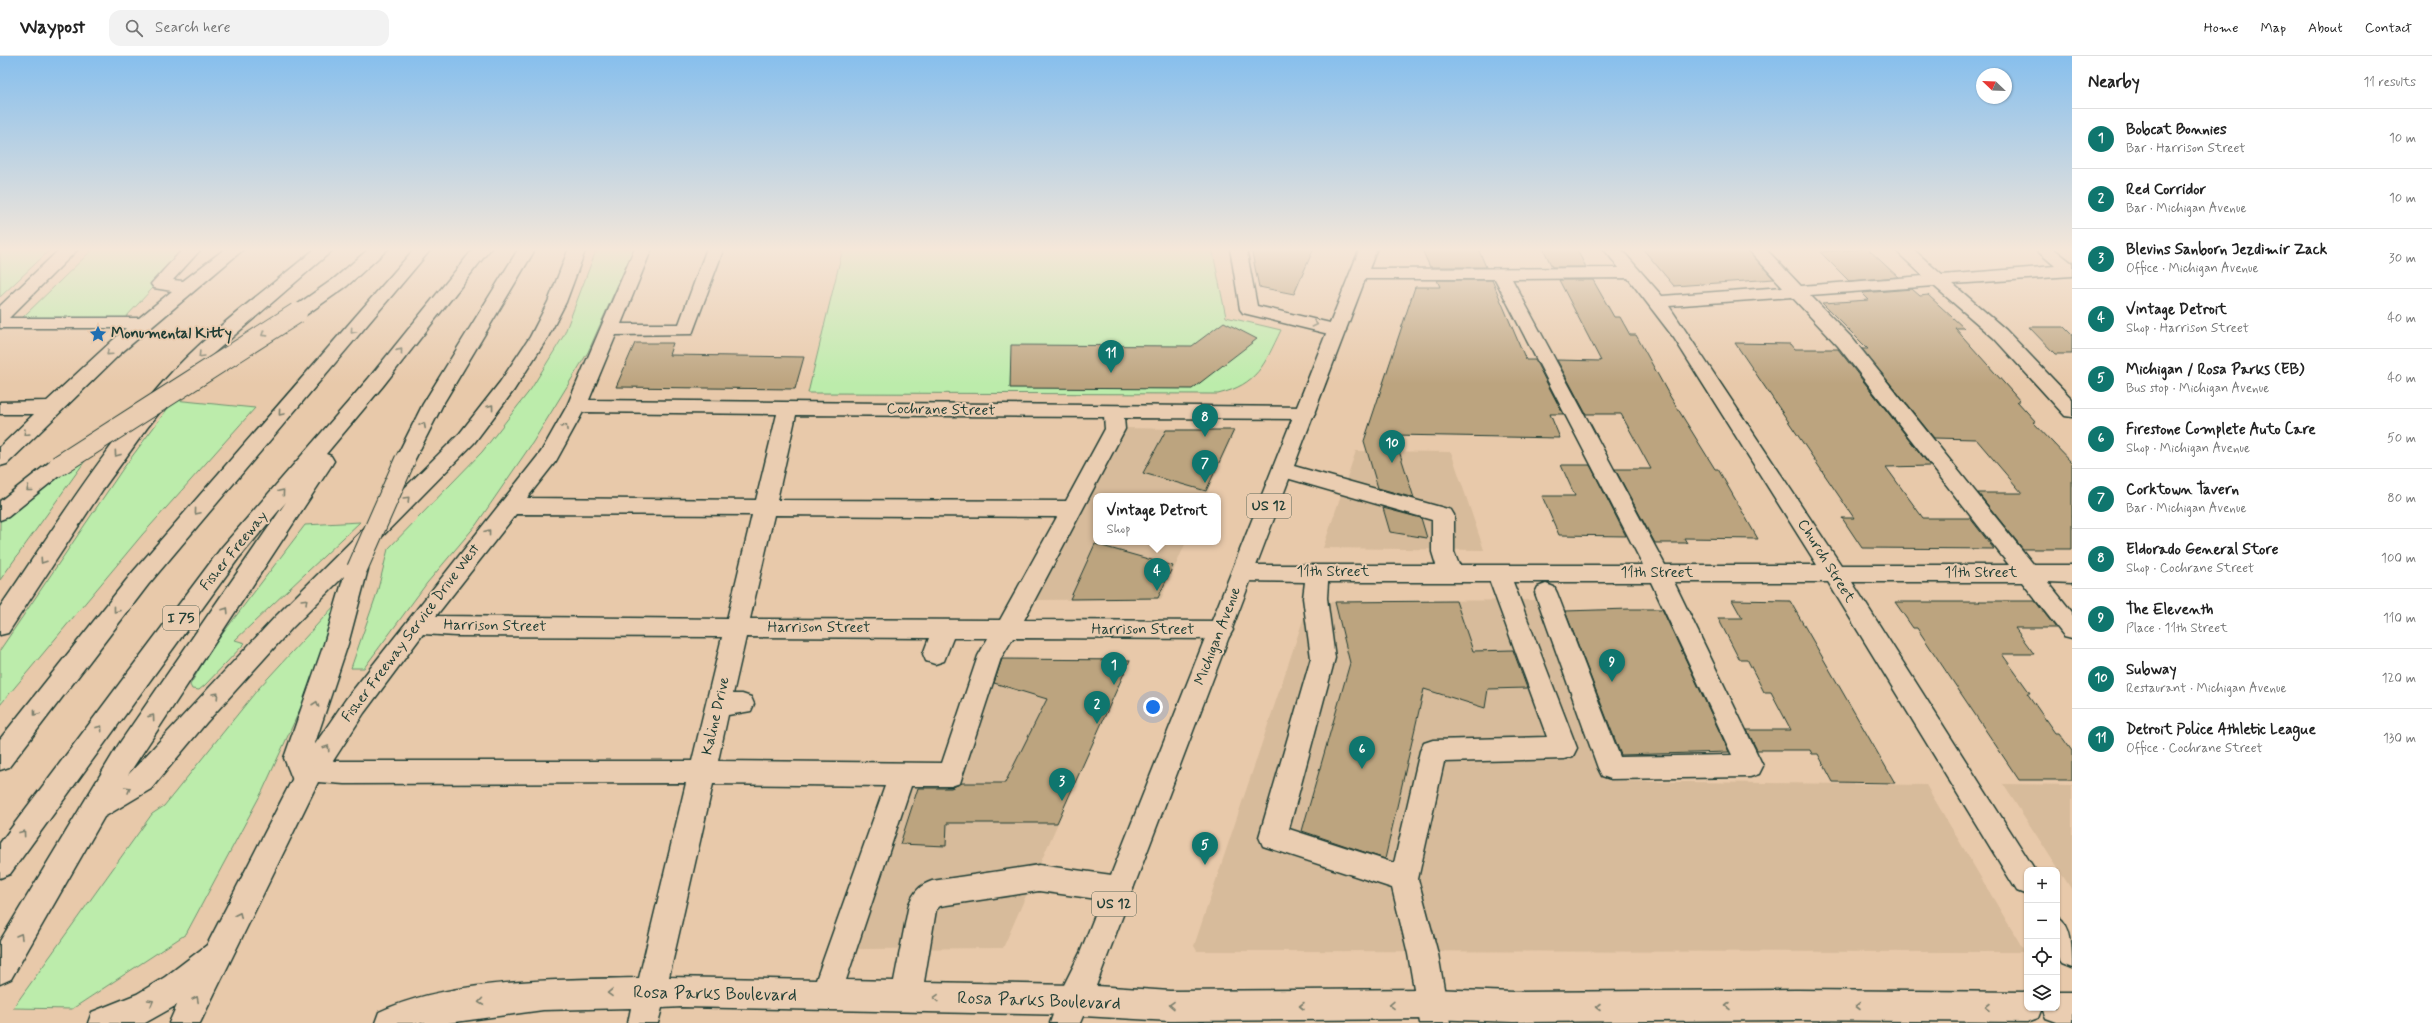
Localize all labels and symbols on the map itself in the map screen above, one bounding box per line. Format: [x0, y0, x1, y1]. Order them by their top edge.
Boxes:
north arrow [1976, 68, 2012, 104]
one-way arrow [1311, 320, 1318, 328]
place icon: Monumental Kitty [88, 324, 108, 344]
place label: Monumental Kitty [111, 324, 232, 344]
one-way arrow [350, 326, 357, 333]
one-way arrow [261, 330, 268, 337]
pin: 11 [1098, 340, 1124, 373]
one-way arrow [106, 348, 113, 355]
one-way arrow [396, 349, 403, 356]
one-way arrow [198, 350, 206, 358]
street label: Cochrane Street [886, 399, 996, 421]
pin: 8 [1192, 404, 1218, 437]
one-way arrow [486, 405, 493, 412]
one-way arrow [279, 409, 286, 416]
one-way arrow [418, 422, 426, 429]
one-way arrow [561, 424, 568, 432]
one-way arrow [23, 428, 31, 436]
pin: 10 [1379, 430, 1405, 463]
one-way arrow [115, 450, 122, 457]
pin: 7 [1192, 450, 1218, 483]
one-way arrow [27, 484, 34, 491]
one-way arrow [277, 490, 284, 497]
road number: US 12 [1247, 494, 1291, 518]
one-way arrow [402, 496, 410, 503]
street label: Fisher Freeway [196, 507, 273, 595]
one-way arrow [195, 508, 202, 515]
street label: Church Street [1792, 516, 1860, 606]
one-way arrow [483, 529, 490, 536]
street label: Fisher Freeway Service Drive West [337, 539, 485, 726]
one-way arrow [40, 557, 48, 564]
pin: 4 [1144, 558, 1170, 591]
street label: 11th Street [1297, 562, 1370, 582]
street label: 11th Street [1621, 563, 1694, 583]
street label: 11th Street [1945, 563, 2018, 583]
street label: Michigan Avenue [1190, 584, 1246, 688]
one-way arrow [300, 598, 308, 605]
one-way arrow [114, 606, 121, 613]
road number: I 75 [163, 606, 199, 630]
one-way arrow [221, 607, 228, 614]
street label: Harrison Street [443, 615, 547, 637]
street label: Harrison Street [768, 618, 870, 638]
street label: Harrison Street [1092, 620, 1194, 640]
pin: 9 [1599, 649, 1625, 682]
pin: 1 [1101, 652, 1127, 685]
street label: Kaline Drive [697, 675, 735, 757]
pin: 2 [1084, 691, 1110, 724]
one-way arrow [211, 692, 219, 700]
your location [1143, 697, 1163, 717]
one-way arrow [311, 700, 319, 707]
one-way arrow [34, 708, 41, 715]
one-way arrow [147, 714, 155, 721]
one-way arrow [95, 726, 102, 733]
pin: 6 [1349, 736, 1375, 769]
one-way arrow [322, 745, 329, 752]
pin: 3 [1049, 768, 1075, 801]
one-way arrow [124, 787, 131, 794]
one-way arrow [18, 831, 25, 838]
pin: 5 [1192, 832, 1218, 865]
road number: US 12 [1092, 892, 1136, 916]
one-way arrow [234, 912, 242, 919]
one-way arrow [15, 933, 22, 940]
street label: Rosa Parks Boulevard [633, 981, 797, 1007]
street label: Rosa Parks Boulevard [957, 986, 1121, 1016]
one-way arrow [607, 989, 613, 997]
one-way arrow [933, 994, 939, 1002]
one-way arrow [191, 996, 199, 1003]
one-way arrow [477, 997, 484, 1006]
one-way arrow [147, 1000, 154, 1007]
one-way arrow [1169, 1001, 1175, 1010]
one-way arrow [1389, 1001, 1395, 1009]
one-way arrow [1299, 1002, 1305, 1010]
one-way arrow [1725, 1002, 1731, 1010]
one-way arrow [1855, 1002, 1861, 1010]
one-way arrow [1595, 1003, 1601, 1011]
one-way arrow [1985, 1003, 1991, 1011]

